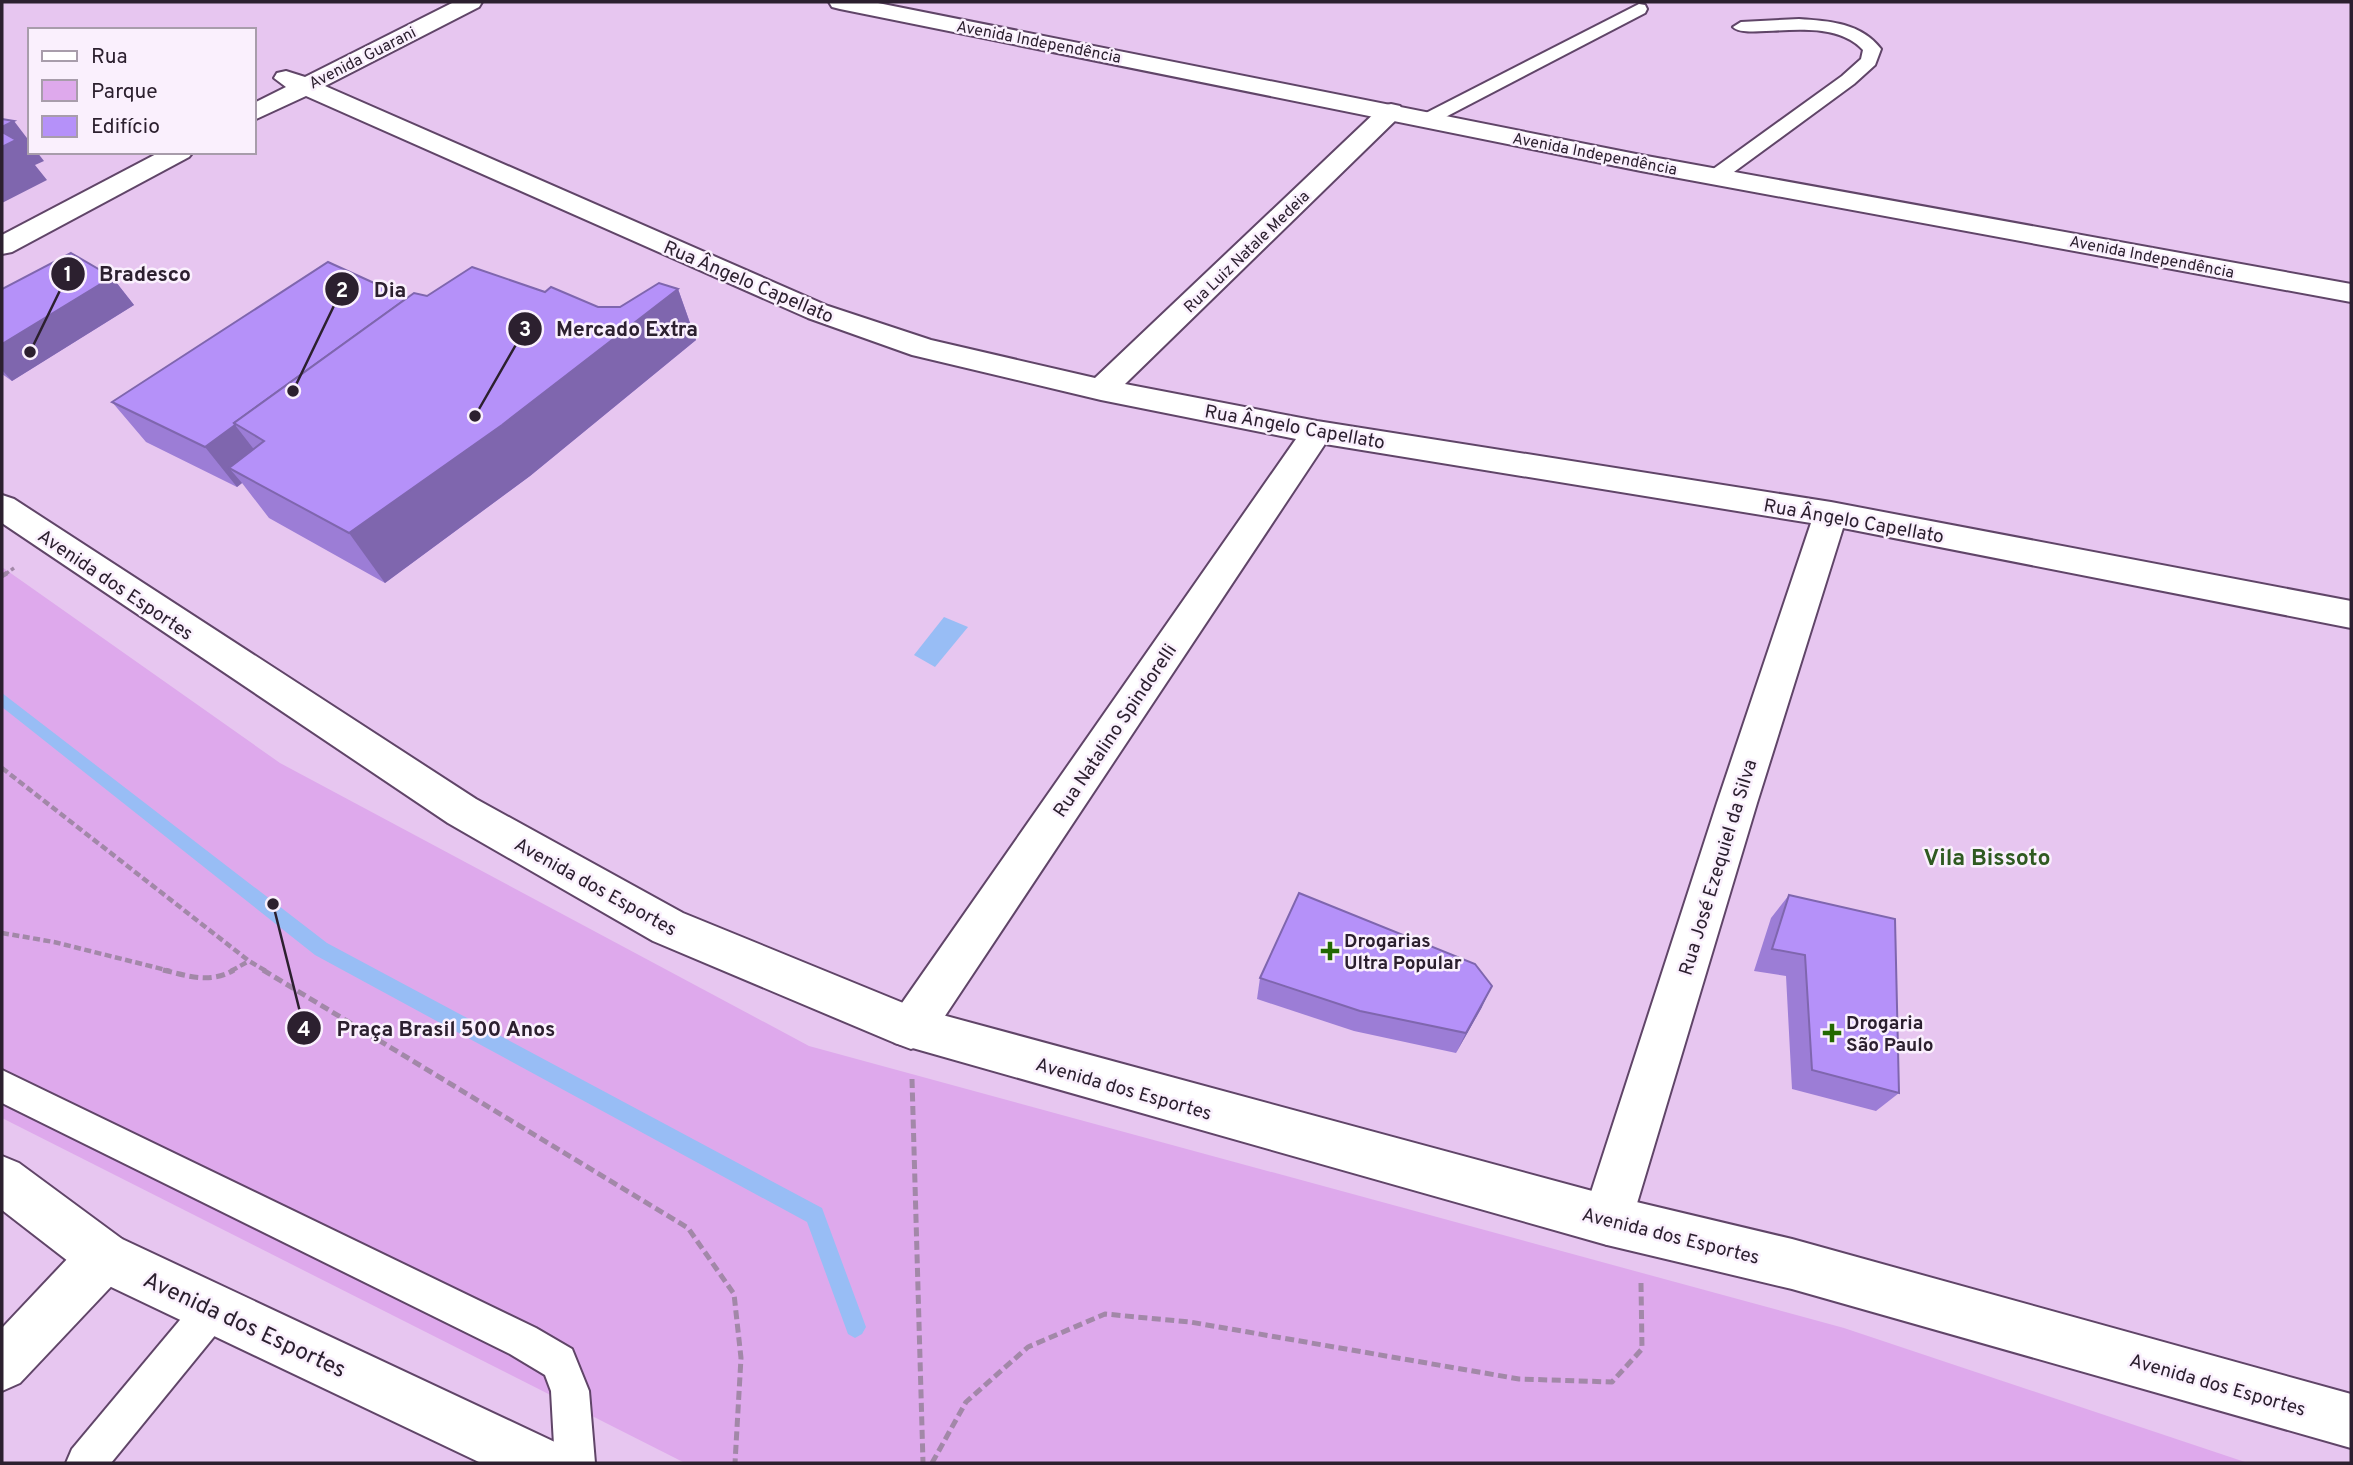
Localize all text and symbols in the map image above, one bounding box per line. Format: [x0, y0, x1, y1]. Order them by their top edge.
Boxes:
street label: Avenida Independência [955, 17, 1123, 69]
street label: Avenida Guarani [306, 23, 420, 94]
legend [28, 28, 256, 154]
text: Rua [91, 44, 128, 71]
text: Parque [91, 79, 158, 106]
text: Edifício [91, 114, 160, 141]
street label: Avenida Independência [1511, 129, 1679, 181]
street label: Rua Luiz Natale Medeia [1180, 187, 1315, 318]
street label: Avenida Independência [2068, 232, 2236, 284]
street label: Rua Ângelo Capellato [659, 235, 837, 330]
callout: Bradesco [50, 253, 205, 295]
text: 1 [64, 262, 72, 289]
text: Bradesco [99, 262, 191, 289]
callout: Dia [324, 268, 420, 310]
text: 2 [336, 278, 348, 305]
text: Dia [374, 278, 406, 305]
callout: Mercado Extra [507, 308, 712, 350]
text: 3 [519, 317, 531, 344]
text: Mercado Extra [556, 317, 698, 344]
street label: Rua Ângelo Capellato [1203, 399, 1387, 456]
street label: Rua Ângelo Capellato [1762, 493, 1946, 550]
street label: Avenida dos Esportes [33, 525, 197, 647]
street label: Rua Natalino Spindorelli [1049, 640, 1183, 822]
street label: Rua José Ezequiel da Silva [1675, 757, 1763, 979]
street label: Avenida dos Esportes [510, 833, 681, 942]
district label: Vila Bissoto [1923, 845, 2051, 874]
place label: Drogarias Ultra Popular [1344, 930, 1462, 976]
marker: Drogarias Ultra Popular [1322, 943, 1338, 959]
callout: Praça Brasil 500 Anos [287, 1007, 569, 1049]
place label: Drogaria São Paulo [1846, 1012, 1934, 1058]
text: 4 [297, 1017, 311, 1044]
text: Praça Brasil 500 Anos [337, 1017, 555, 1044]
marker: Drogaria São Paulo [1824, 1025, 1840, 1041]
street label: Avenida dos Esportes [1033, 1053, 1214, 1127]
street label: Avenida dos Esportes [1579, 1203, 1762, 1271]
street label: Avenida dos Esportes [138, 1267, 350, 1386]
street label: Avenida dos Esportes [2127, 1349, 2308, 1423]

